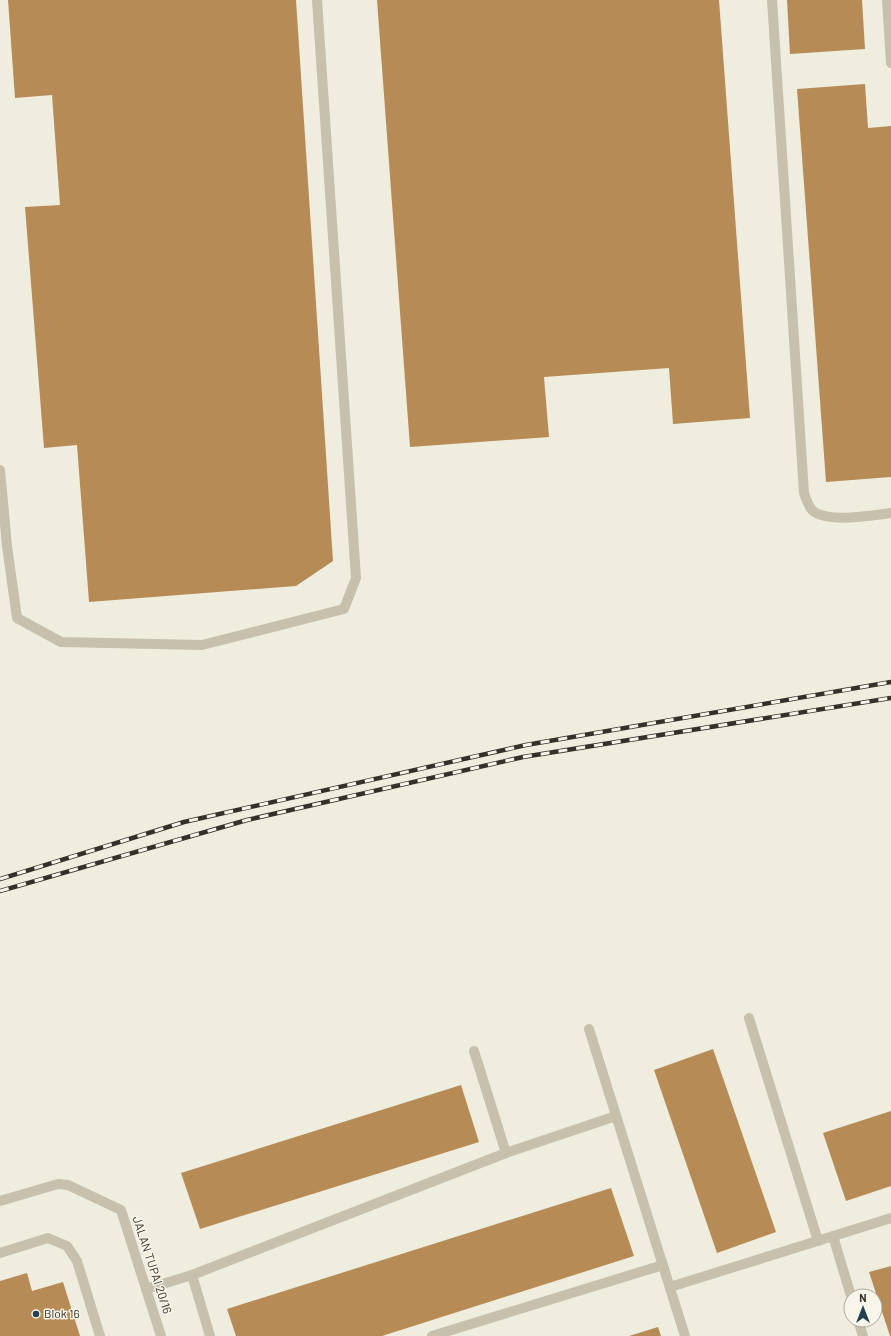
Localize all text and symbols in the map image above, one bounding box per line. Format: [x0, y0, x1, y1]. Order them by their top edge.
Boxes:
street label: JALAN TUPAI 20/16 [131, 1214, 175, 1315]
north arrow [843, 1288, 883, 1328]
text: N [859, 1291, 867, 1304]
place label: Blok 16 [44, 1306, 80, 1320]
marker: Blok 16 [31, 1309, 41, 1319]

